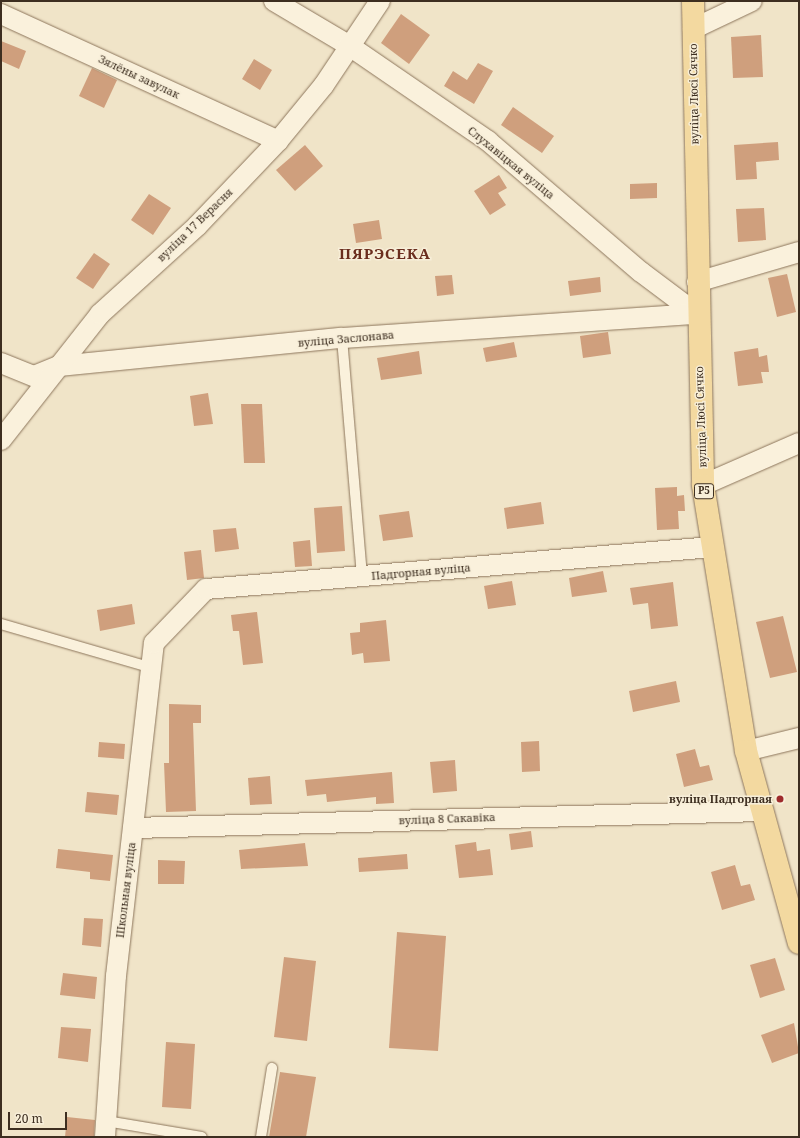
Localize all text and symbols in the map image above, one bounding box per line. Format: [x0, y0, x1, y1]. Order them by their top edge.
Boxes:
street label: вуліца Люсі Сячко [687, 43, 701, 145]
street label: Зялёны завулак [96, 52, 182, 102]
street label: Слухавіцкая вуліца [465, 124, 557, 202]
street label: вуліца 17 Верасня [155, 186, 235, 264]
district label: ПЯРЭСЕКА [339, 245, 431, 263]
street label: вуліца Заслонава [297, 328, 395, 350]
street label: вуліца Люсі Сячко [693, 366, 709, 468]
road number: Р5 [693, 483, 715, 499]
street label: Падгорная вуліца [371, 561, 471, 583]
place label: вуліца Падгорная [669, 792, 772, 806]
marker: вуліца Падгорная [775, 794, 785, 804]
street label: вуліца 8 Сакавіка [398, 811, 496, 827]
street label: Школьная вуліца [114, 841, 138, 939]
scale bar [10, 1104, 69, 1130]
text: 20 m [15, 1110, 43, 1127]

